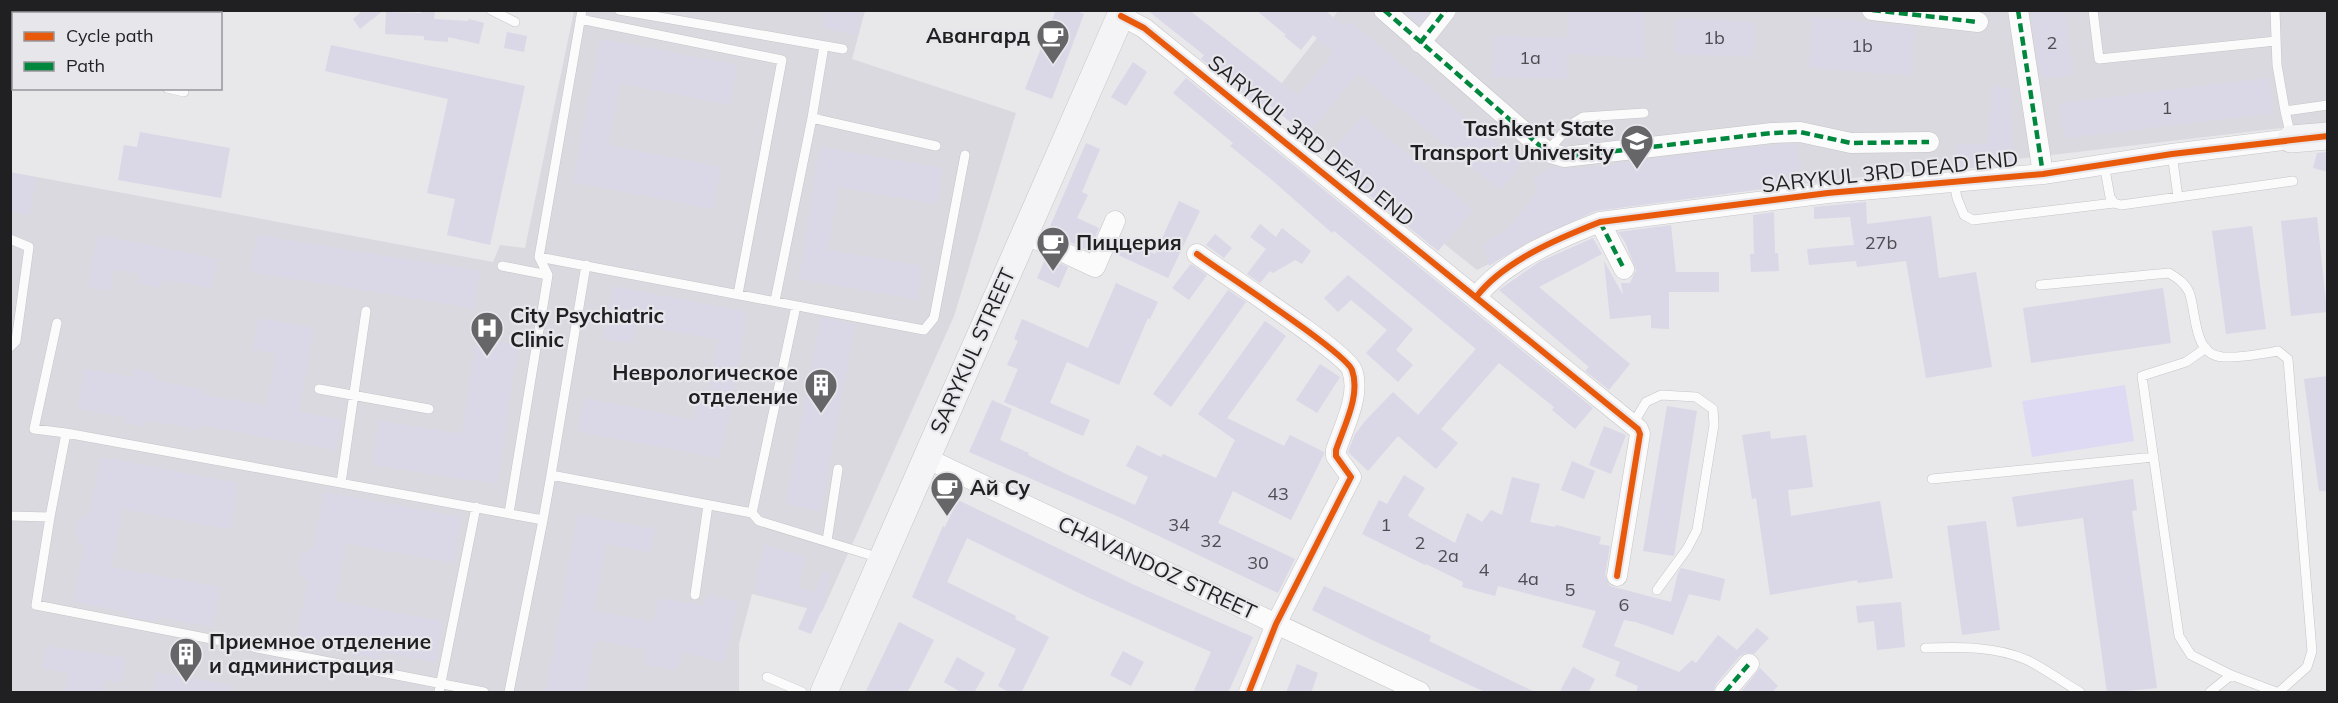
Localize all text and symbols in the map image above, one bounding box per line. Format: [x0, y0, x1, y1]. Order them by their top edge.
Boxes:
legend [12, 12, 222, 90]
cafe icon: Авангард [1035, 18, 1071, 65]
place label: Авангард [926, 22, 1030, 48]
text: Cycle path [66, 24, 153, 47]
house number: 1b [1703, 26, 1725, 49]
house number: 2 [2047, 31, 2057, 54]
house number: 1b [1851, 34, 1873, 57]
house number: 1a [1519, 46, 1541, 69]
street label: SARYKUL 3RD DEAD END [1203, 49, 1420, 231]
text: Path [66, 54, 105, 77]
house number: 1 [2162, 96, 2172, 119]
place label: Tashkent State Transport University [1410, 115, 1615, 165]
school or university icon: Tashkent State Transport University [1619, 123, 1655, 170]
street label: SARYKUL 3RD DEAD END [1760, 145, 2019, 197]
cafe icon: Пиццерия [1035, 225, 1071, 272]
place label: Пиццерия [1076, 229, 1182, 255]
house number: 27b [1865, 231, 1897, 254]
street label: SARYKUL STREET [924, 264, 1020, 437]
place label: City Psychiatric Clinic [510, 302, 664, 352]
hospital icon: City Psychiatric Clinic [469, 310, 505, 357]
place label: Неврологическое отделение [612, 359, 798, 409]
building icon: Неврологическое отделение [803, 367, 839, 414]
cafe icon: Ай Су [929, 470, 965, 517]
place label: Ай Су [970, 474, 1030, 500]
house number: 43 [1267, 482, 1289, 505]
street label: CHAVANDOZ STREET [1054, 510, 1261, 625]
house number: 34 [1168, 513, 1190, 536]
house number: 1 [1381, 513, 1391, 536]
house number: 32 [1200, 529, 1222, 552]
house number: 2 [1415, 531, 1425, 554]
house number: 2a [1437, 544, 1459, 567]
house number: 30 [1247, 551, 1269, 574]
house number: 4 [1479, 558, 1490, 581]
house number: 4a [1517, 567, 1539, 590]
house number: 5 [1565, 578, 1576, 601]
house number: 6 [1619, 593, 1629, 616]
place label: Приемное отделение и администрация [209, 628, 431, 678]
building icon: Приемное отделение и администрация [168, 636, 204, 683]

